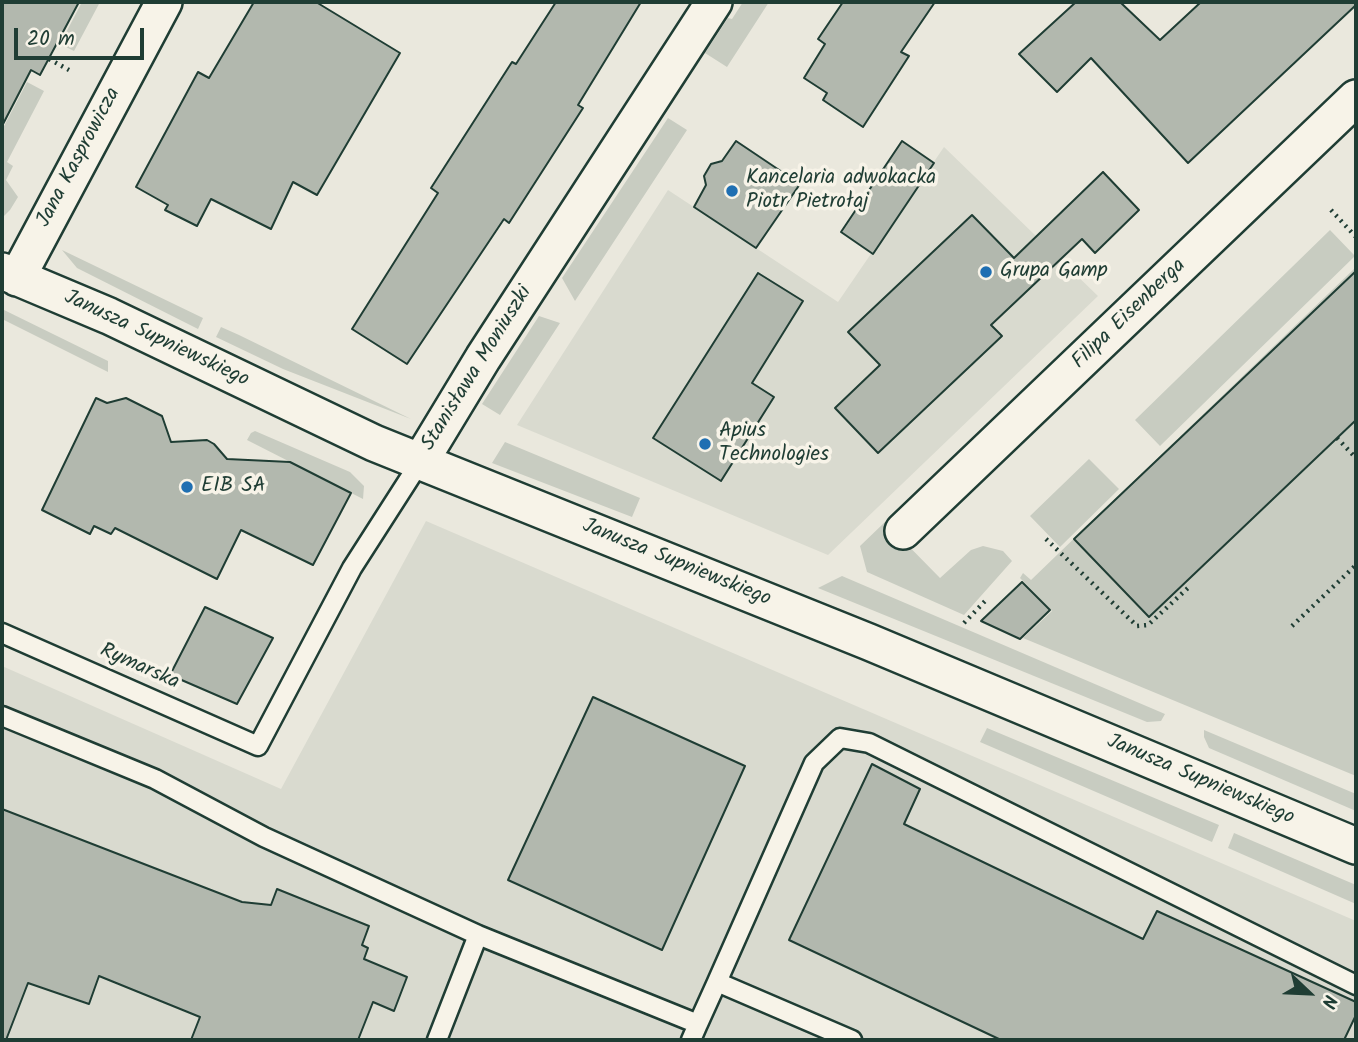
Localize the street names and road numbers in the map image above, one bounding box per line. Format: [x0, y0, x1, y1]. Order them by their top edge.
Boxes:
street label: Jana Kasprowicza [33, 84, 127, 232]
street label: Filipa Eisenberga [1068, 254, 1192, 376]
street label: Stanisława Moniuszki [417, 282, 539, 456]
street label: Janusza Supniewskiego [59, 286, 253, 394]
street label: Janusza Supniewskiego [578, 515, 774, 613]
street label: Rymarska [95, 639, 183, 697]
street label: Janusza Supniewskiego [1102, 730, 1298, 832]

